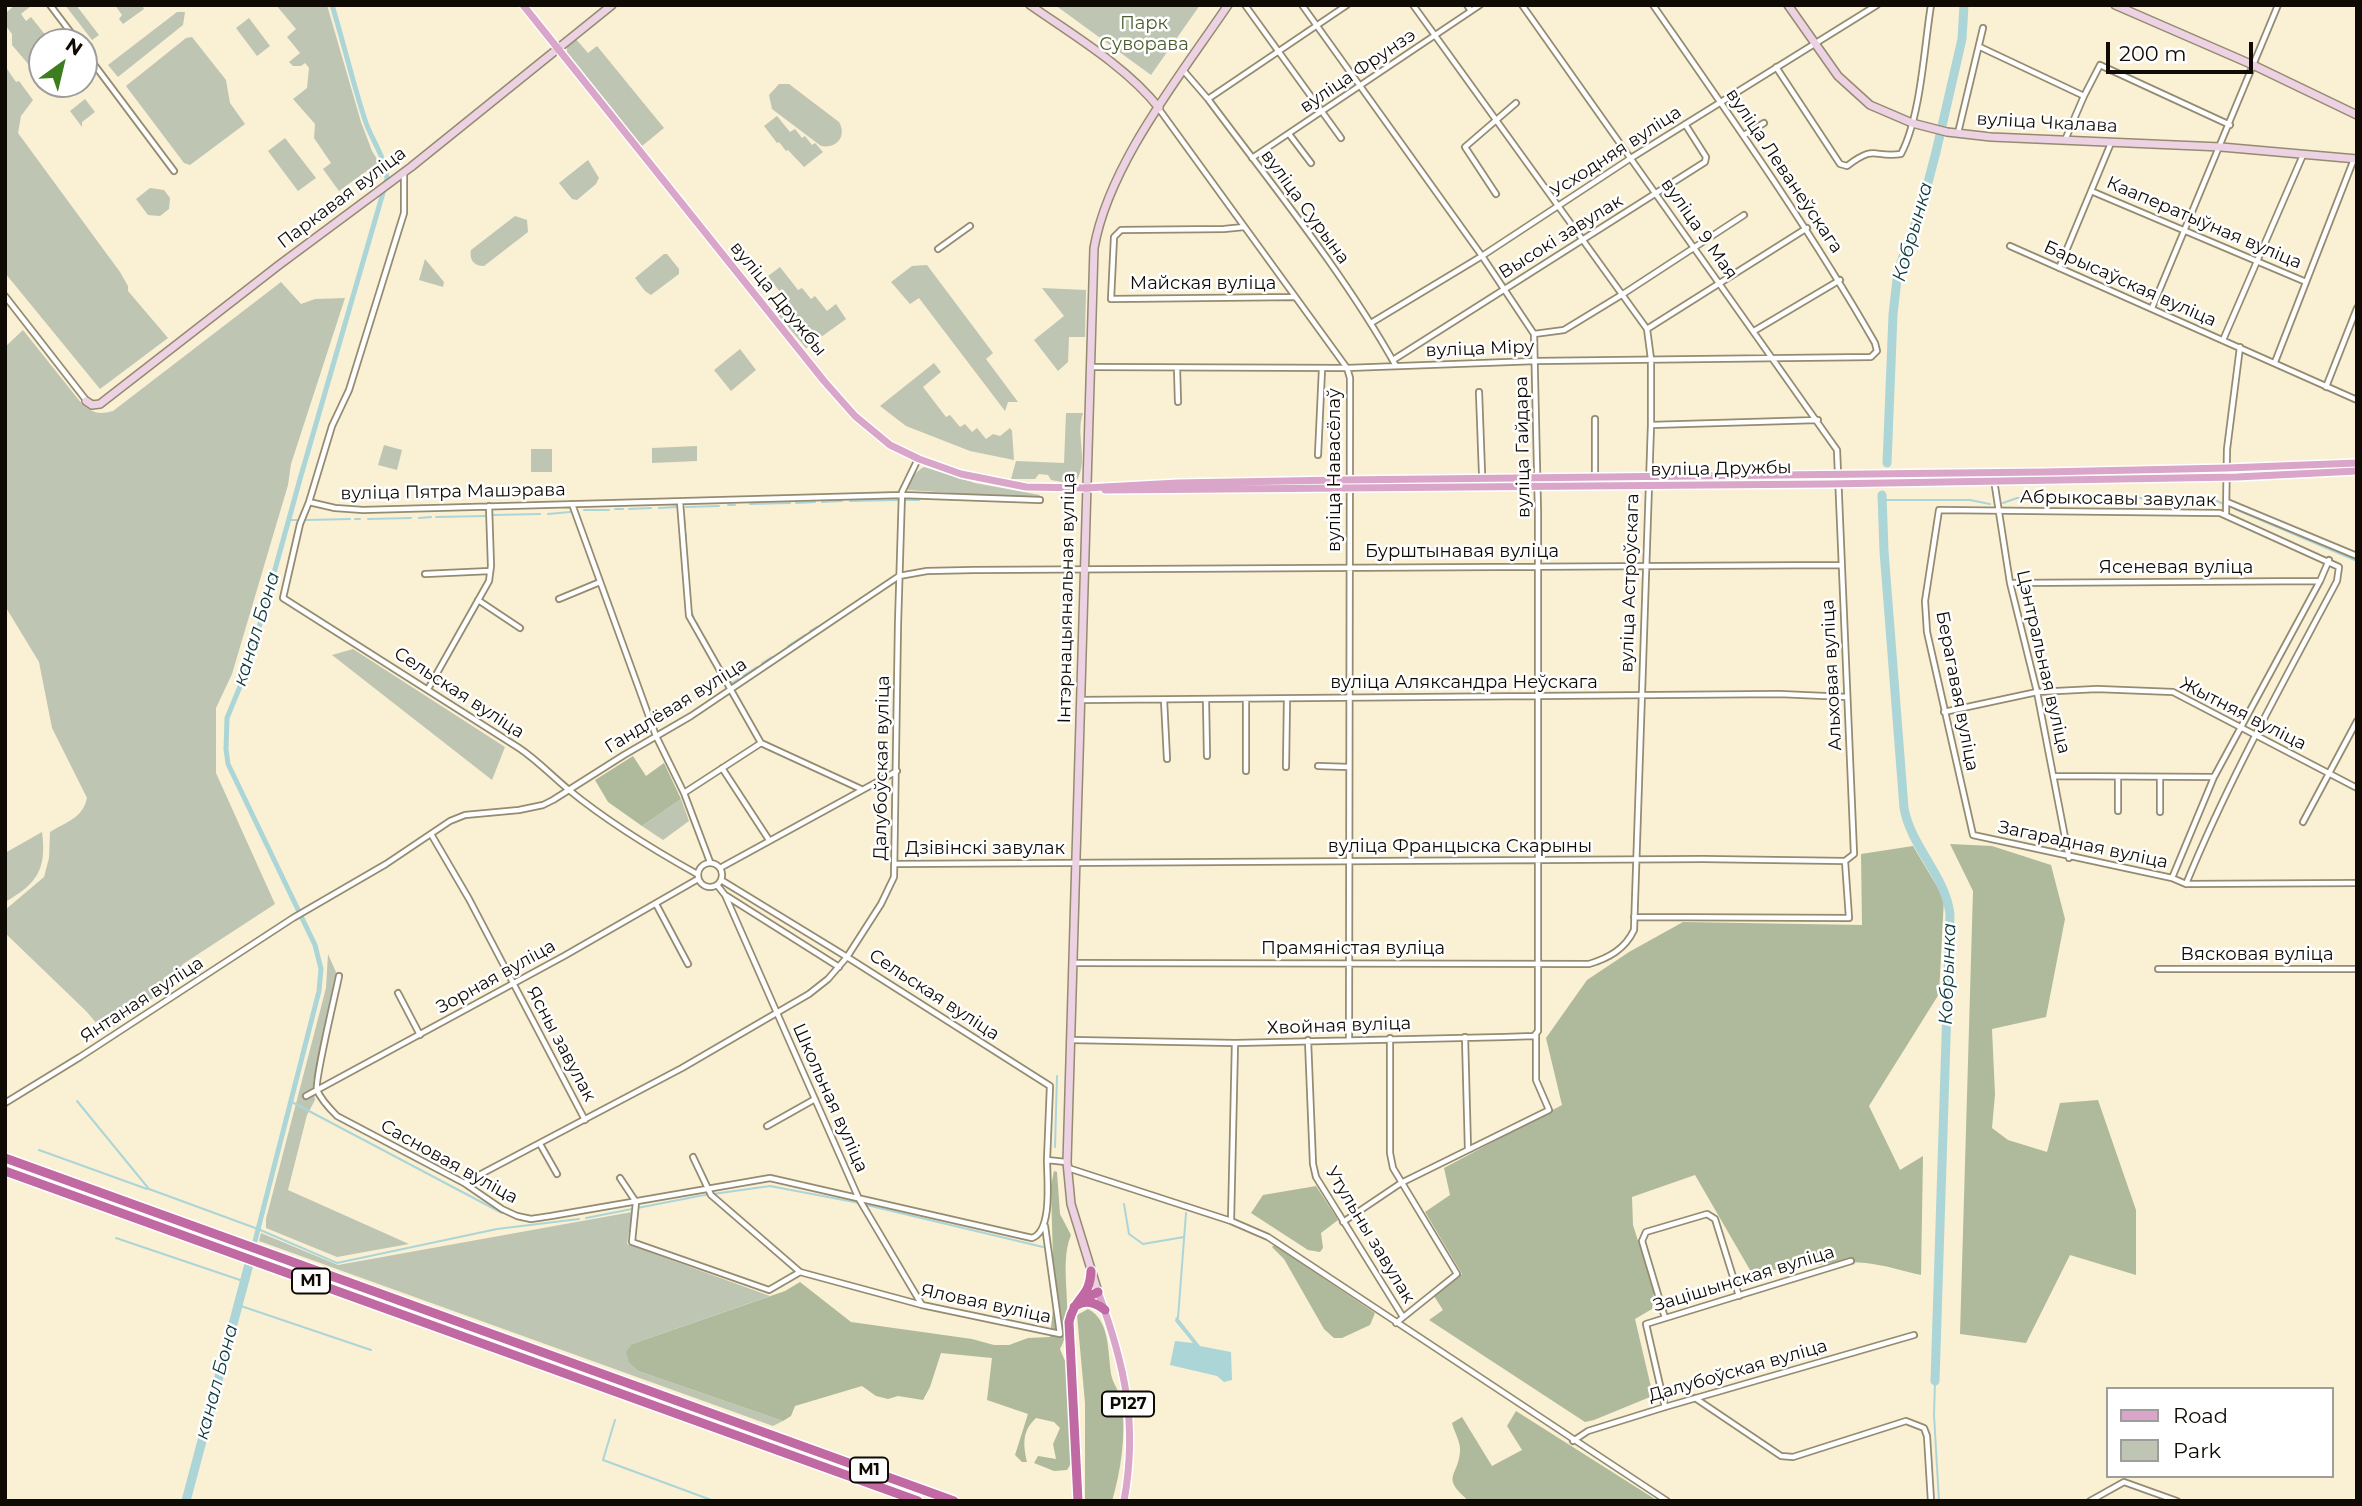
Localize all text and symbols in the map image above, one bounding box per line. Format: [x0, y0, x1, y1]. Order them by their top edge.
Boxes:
park label: Парк Суворава [1099, 13, 1189, 56]
street label: вуліца Фрунзэ [1296, 24, 1420, 118]
north arrow [28, 28, 98, 98]
scale bar [2110, 28, 2257, 72]
text: N [61, 33, 87, 61]
text: 200 m [2119, 41, 2186, 66]
street label: вуліца Леванеўскага [1721, 85, 1847, 257]
street label: Усходняя вуліца [1547, 102, 1685, 202]
street label: вуліца Чкалава [1976, 109, 2118, 137]
street label: Паркавая вуліца [274, 143, 410, 253]
street label: вуліца Сурына [1256, 145, 1354, 269]
street label: Кааператыўная вуліца [2103, 172, 2305, 274]
street label: вуліца 9 Мая [1656, 174, 1742, 284]
water label: Кобрынка [1888, 180, 1938, 284]
street label: Высокі завулак [1495, 190, 1627, 284]
street label: Барысаўская вуліца [2040, 236, 2220, 332]
street label: вуліца Дружбы [725, 237, 831, 361]
street label: Майская вуліца [1130, 273, 1276, 295]
street label: вуліца Міру [1425, 336, 1535, 362]
street label: вуліца Гайдара [1511, 376, 1535, 518]
street label: вуліца Навасёлаў [1324, 388, 1346, 552]
street label: вуліца Дружбы [1650, 457, 1792, 481]
street label: Інтэрнацыянальная вуліца [1054, 472, 1080, 724]
street label: вуліца Пятра Машэрава [340, 479, 566, 505]
street label: Абрыкосавы завулак [2020, 486, 2216, 512]
street label: вуліца Астроўскага [1616, 493, 1644, 673]
street label: Бурштынавая вуліца [1365, 541, 1559, 563]
street label: Ясеневая вуліца [2099, 557, 2253, 579]
street label: Цэнтральная вуліца [2011, 568, 2075, 756]
water label: канал Бона [229, 569, 285, 689]
street label: Альховая вуліца [1817, 599, 1847, 751]
street label: Берагавая вуліца [1931, 609, 1983, 773]
street label: Сельская вуліца [390, 643, 528, 743]
street label: Гандлёвая вуліца [601, 654, 751, 758]
street label: вуліца Аляксандра Неўскага [1330, 672, 1598, 694]
street label: Жытняя вуліца [2176, 673, 2310, 755]
street label: Далубоўская вуліца [870, 675, 894, 861]
street label: Загарадная вуліца [1996, 816, 2170, 874]
street label: вуліца Францыска Скарыны [1328, 836, 1592, 858]
street label: Дзівінскі завулак [905, 838, 1065, 860]
water label: Кобрынка [1935, 923, 1961, 1025]
street label: Зорная вуліца [433, 935, 559, 1019]
street label: Прамяністая вуліца [1261, 938, 1445, 960]
street label: Вясковая вуліца [2181, 944, 2333, 966]
street label: Сельская вуліца [865, 945, 1003, 1045]
street label: Янтаная вуліца [76, 952, 208, 1048]
street label: Ясны завулак [522, 983, 600, 1105]
street label: Хвойная вуліца [1267, 1013, 1411, 1039]
street label: Школьная вуліца [787, 1020, 873, 1176]
street label: Сасновая вуліца [377, 1115, 521, 1209]
street label: Утульны завулак [1321, 1163, 1419, 1307]
street label: Зацішынская вуліца [1651, 1241, 1837, 1317]
road number: М1 [292, 1268, 330, 1294]
street label: Яловая вуліца [919, 1280, 1053, 1328]
water label: канал Бона [191, 1322, 243, 1442]
street label: Далубоўская вуліца [1646, 1335, 1830, 1407]
legend [2106, 1387, 2334, 1478]
road number: Р127 [1102, 1392, 1154, 1416]
text: Road [2173, 1403, 2228, 1428]
text: Park [2173, 1438, 2221, 1463]
road number: М1 [850, 1458, 888, 1482]

